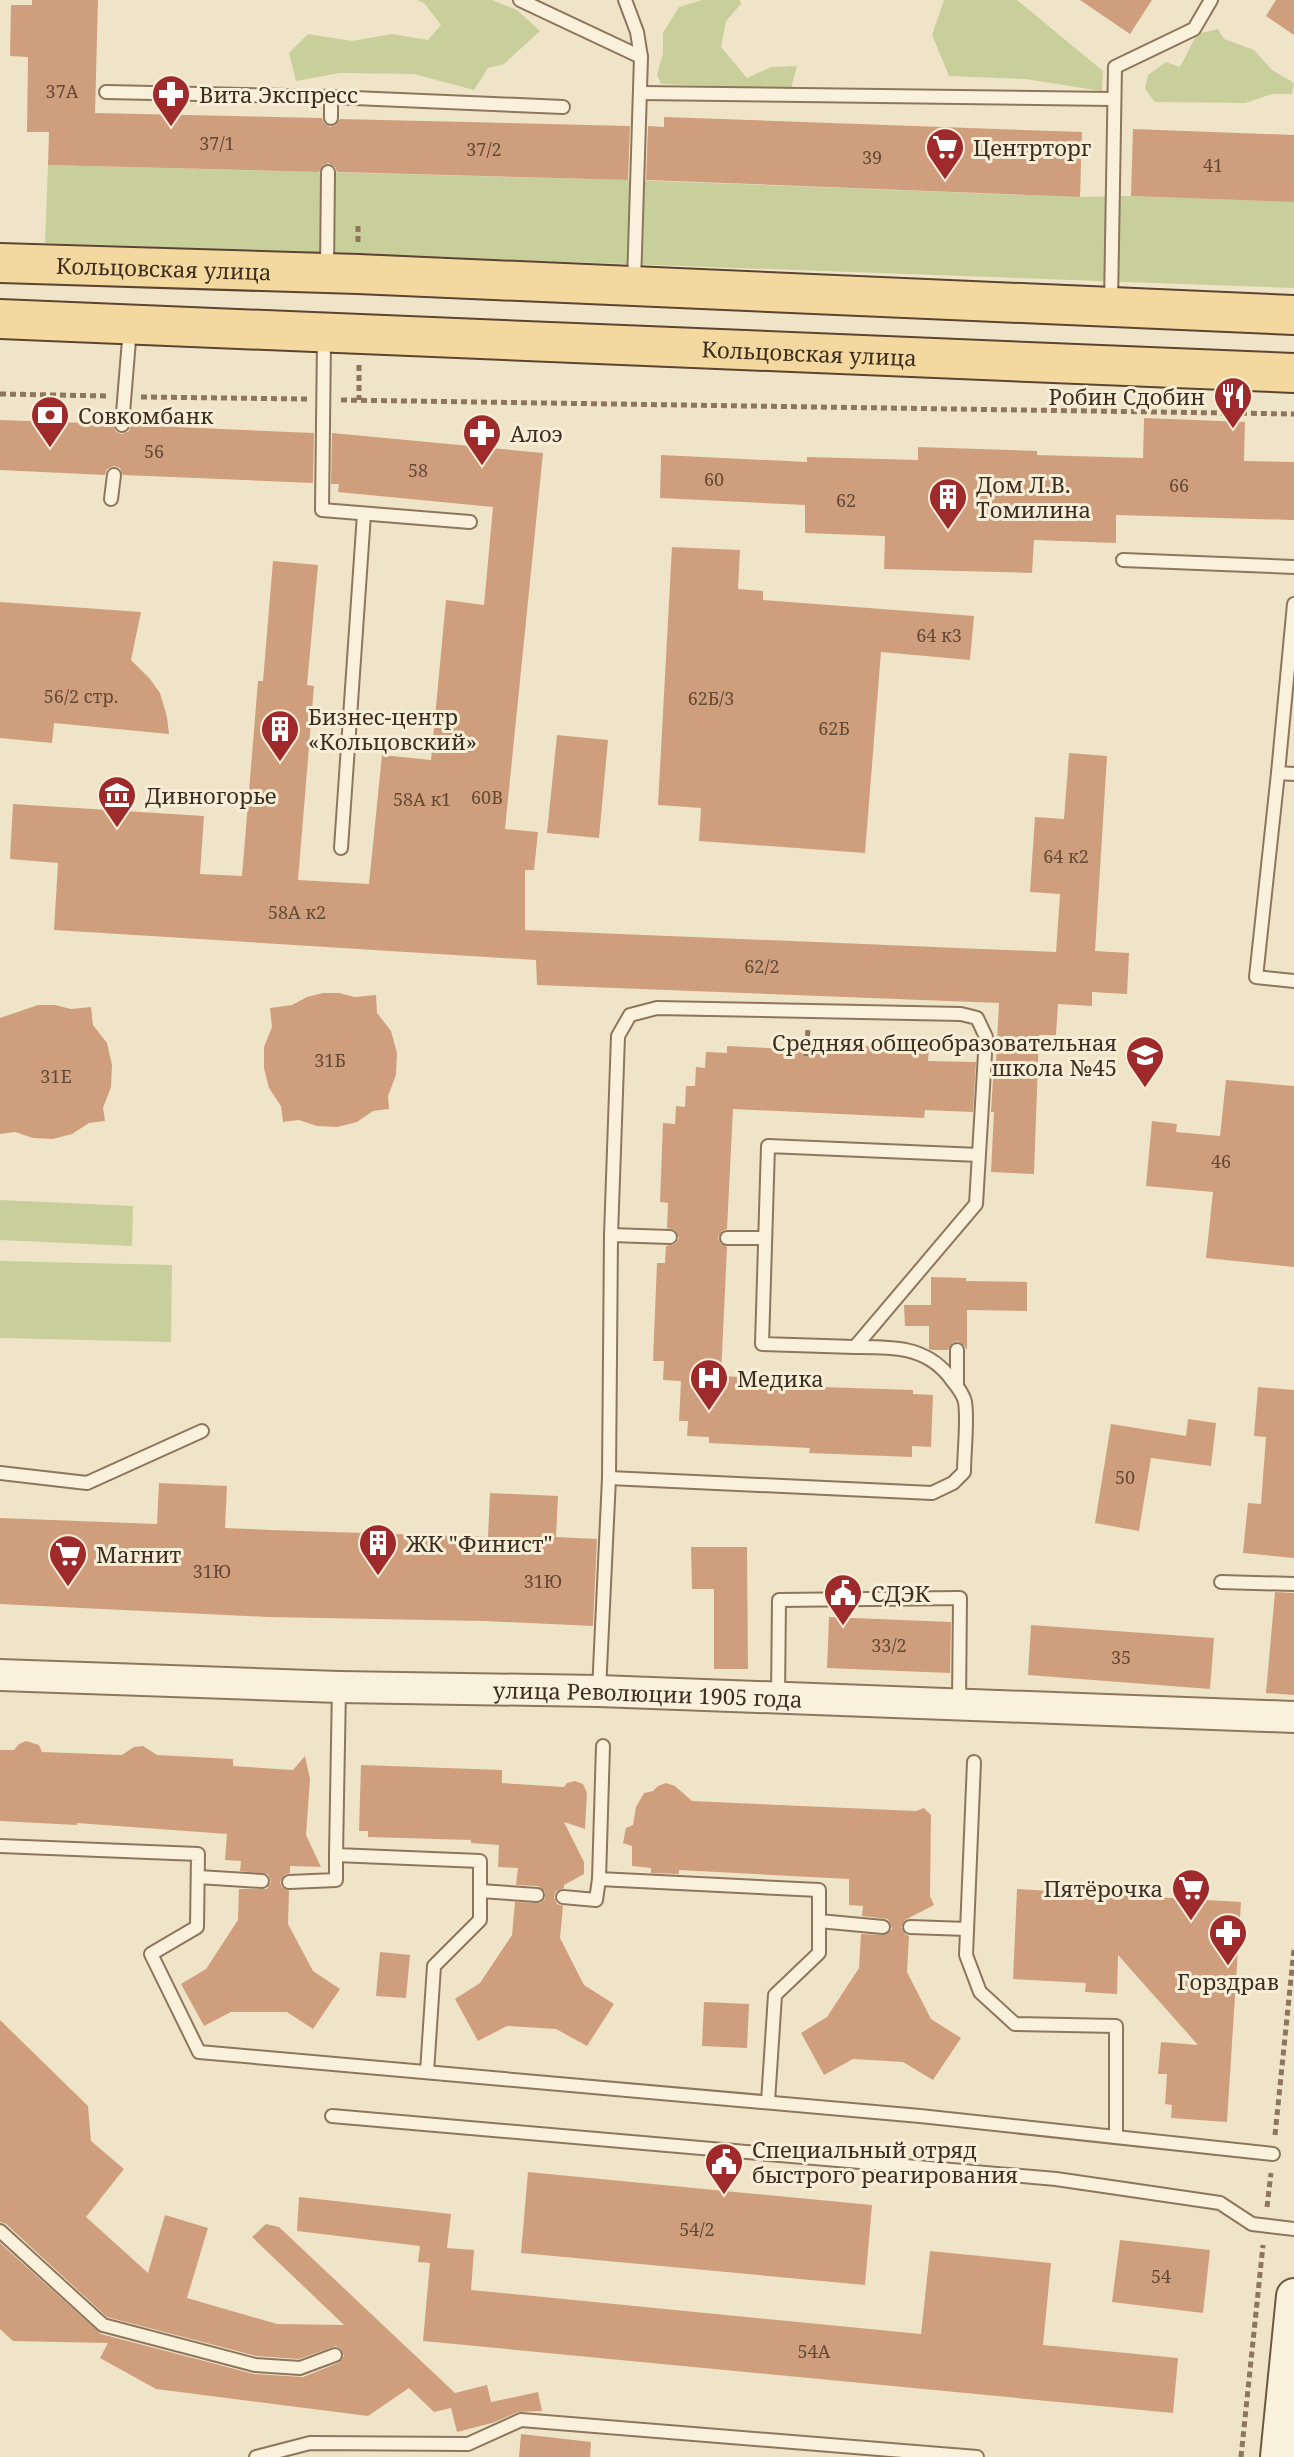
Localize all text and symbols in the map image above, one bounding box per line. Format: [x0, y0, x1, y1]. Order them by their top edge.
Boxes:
pharmacy icon: Вита Экспресс [150, 73, 192, 128]
house number: 37А [46, 79, 79, 103]
place label: Вита Экспресс [199, 79, 358, 109]
supermarket icon: Центрторг [924, 126, 966, 181]
house number: 37/1 [199, 131, 235, 155]
place label: Центрторг [973, 132, 1091, 162]
house number: 37/2 [466, 137, 502, 161]
house number: 39 [862, 145, 882, 169]
house number: 41 [1203, 153, 1223, 177]
street label: Кольцовская улица [56, 250, 272, 286]
street label: Кольцовская улица [701, 333, 918, 372]
restaurant icon: Робин Сдобин [1212, 375, 1254, 430]
place label: Робин Сдобин [1049, 381, 1205, 411]
bank icon: Совкомбанк [29, 394, 71, 449]
place label: Совкомбанк [78, 400, 214, 430]
pharmacy icon: Алоэ [461, 412, 503, 467]
place label: Алоэ [510, 418, 563, 448]
house number: 56 [144, 439, 164, 463]
house number: 58 [408, 458, 428, 482]
house number: 60 [704, 467, 724, 491]
place label: Дом Л.В. Томилина [976, 469, 1091, 524]
house number: 66 [1169, 473, 1189, 497]
building icon: Дом Л.В. Томилина [927, 476, 969, 531]
house number: 62 [836, 488, 856, 512]
house number: 64 к3 [916, 623, 962, 647]
house number: 56/2 стр. [44, 684, 118, 708]
house number: 62Б/3 [688, 686, 734, 710]
place label: Бизнес-центр «Кольцовский» [308, 701, 477, 756]
building icon: Бизнес-центр «Кольцовский» [259, 708, 301, 763]
house number: 62Б [818, 716, 850, 740]
museum icon: Дивногорье [96, 774, 138, 829]
place label: Дивногорье [145, 780, 277, 810]
house number: 60В [471, 785, 503, 809]
house number: 58А к1 [393, 787, 451, 811]
house number: 64 к2 [1043, 844, 1089, 868]
house number: 58А к2 [268, 900, 326, 924]
house number: 62/2 [744, 954, 780, 978]
place label: Средняя общеобразовательная школа №45 [772, 1027, 1117, 1082]
school or university icon: Средняя общеобразовательная школа №45 [1124, 1034, 1166, 1089]
house number: 31Б [314, 1048, 346, 1072]
house number: 31Е [40, 1064, 72, 1088]
house number: 46 [1211, 1149, 1231, 1173]
hospital icon: Медика [688, 1357, 730, 1412]
place label: Медика [737, 1363, 824, 1393]
house number: 50 [1115, 1465, 1135, 1489]
building icon: ЖК "Финист" [357, 1522, 399, 1577]
place label: ЖК "Финист" [405, 1528, 553, 1558]
supermarket icon: Магнит [47, 1533, 89, 1588]
place label: Магнит [96, 1539, 182, 1569]
house number: 31Ю [193, 1559, 231, 1583]
house number: 31Ю [524, 1569, 562, 1593]
public building icon: СДЭК [822, 1572, 864, 1627]
place label: СДЭК [871, 1578, 931, 1608]
house number: 33/2 [871, 1633, 907, 1657]
house number: 35 [1111, 1645, 1131, 1669]
street label: улица Революции 1905 года [493, 1674, 803, 1714]
supermarket icon: Пятёрочка [1170, 1867, 1212, 1922]
place label: Пятёрочка [1044, 1873, 1163, 1903]
pharmacy icon: Горздрав [1207, 1912, 1249, 1967]
place label: Горздрав [1177, 1966, 1279, 1996]
place label: Специальный отряд быстрого реагирования [752, 2134, 1018, 2189]
public building icon: Специальный отряд быстрого реагирования [703, 2141, 745, 2196]
house number: 54/2 [679, 2217, 715, 2241]
house number: 54 [1151, 2264, 1171, 2288]
house number: 54А [798, 2339, 831, 2363]

